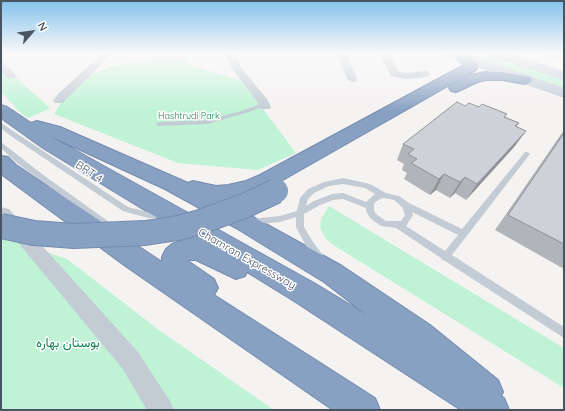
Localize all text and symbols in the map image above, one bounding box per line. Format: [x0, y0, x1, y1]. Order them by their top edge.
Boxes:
north arrow [12, 12, 52, 52]
text: N [35, 20, 51, 33]
park label: Hashtrudi Park [158, 111, 220, 121]
street label: BRT 4 [73, 158, 105, 186]
street label: Chamran Expressway [196, 226, 298, 292]
park label: بوستان بهاره [36, 335, 100, 351]

